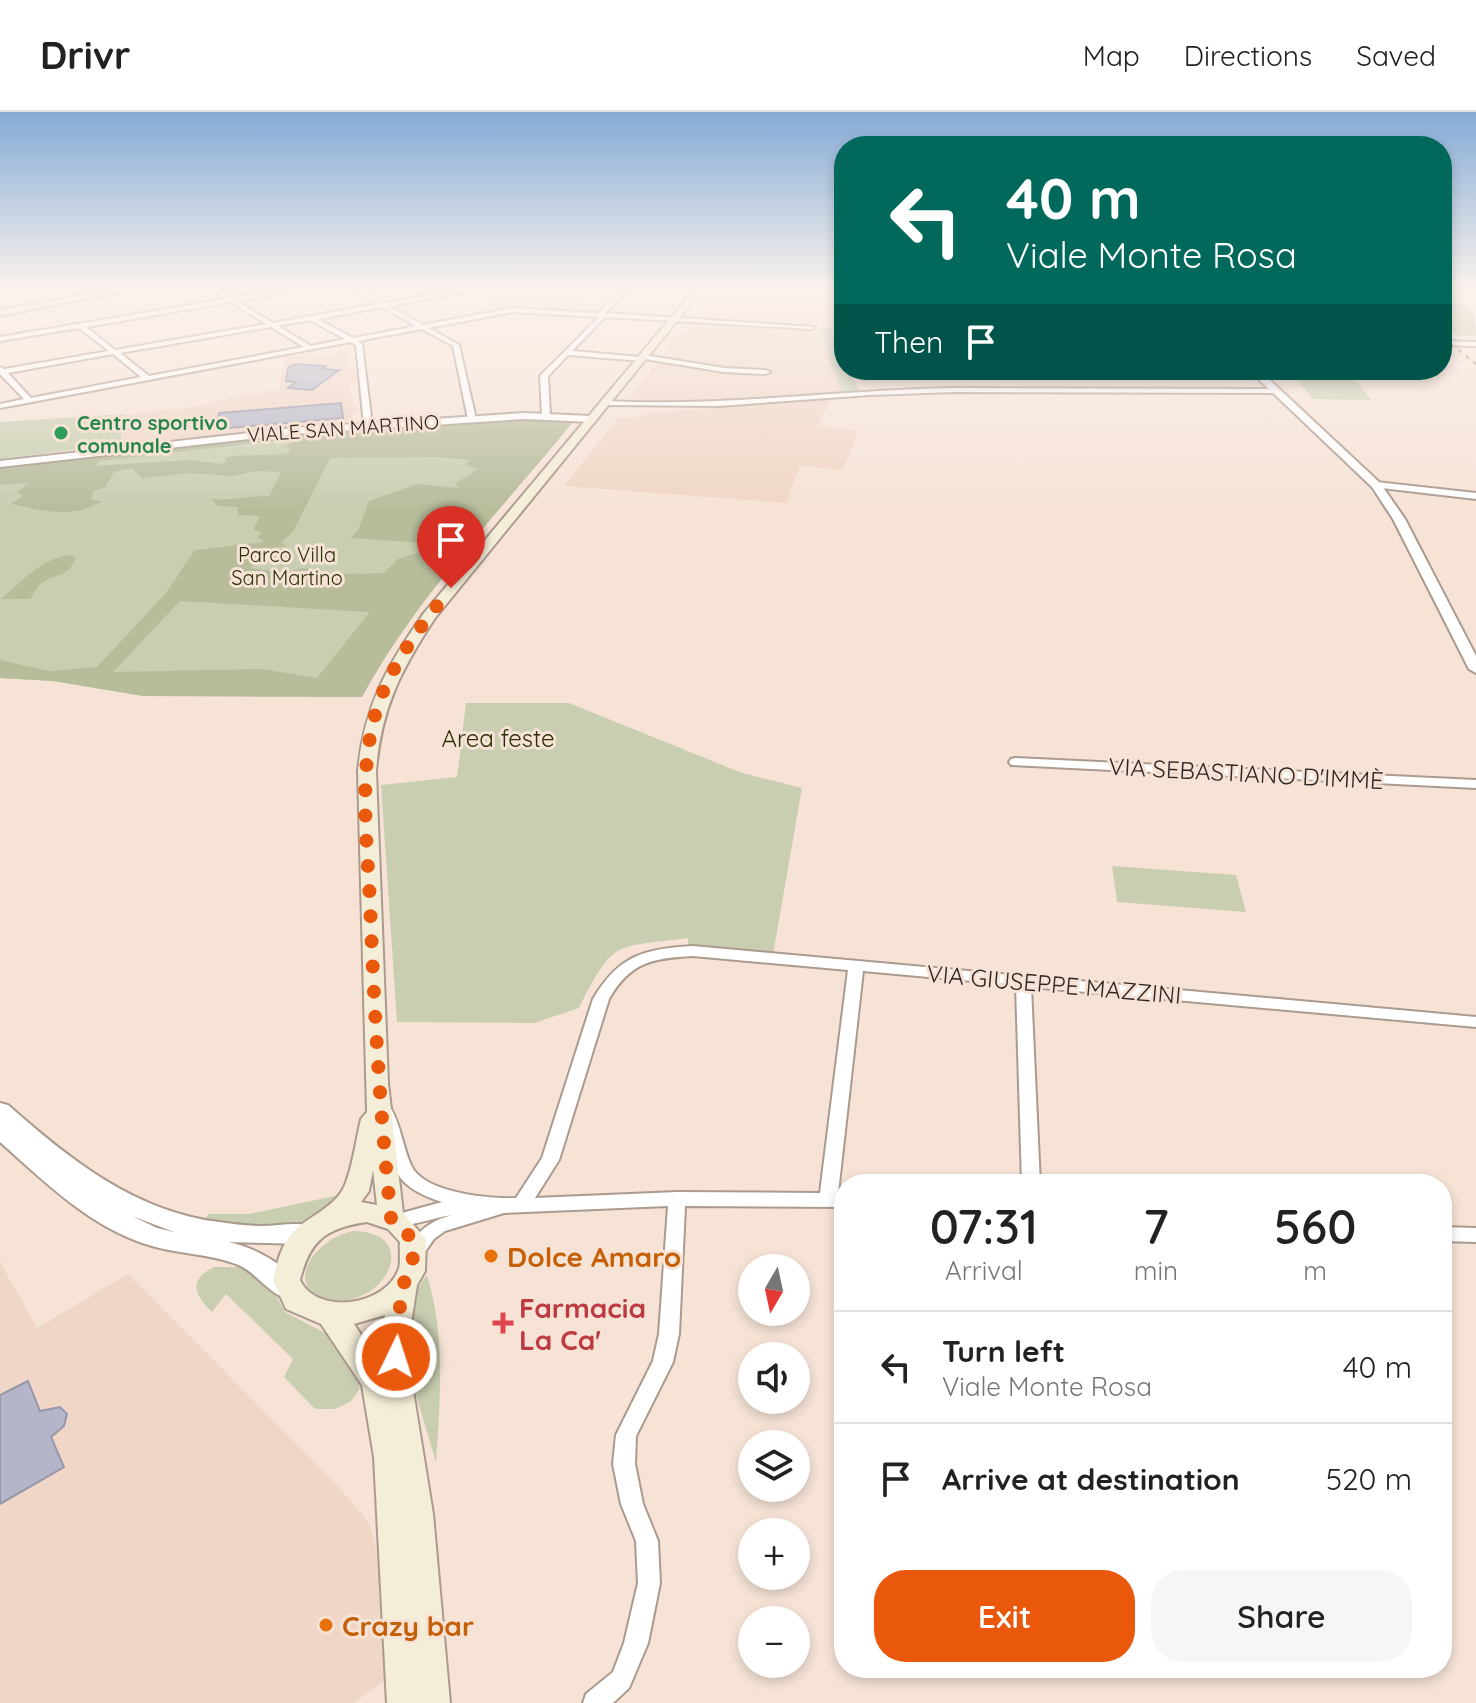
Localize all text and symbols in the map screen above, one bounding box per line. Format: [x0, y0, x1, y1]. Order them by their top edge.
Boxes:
text: Drivr [40, 31, 130, 79]
text: Map [1083, 38, 1140, 73]
text: Directions [1184, 38, 1312, 73]
text: Saved [1356, 38, 1436, 73]
text: 40 m [1006, 163, 1141, 233]
icon: left [874, 168, 978, 272]
text: Viale Monte Rosa [1006, 232, 1297, 277]
icon: arrive [959, 320, 1003, 364]
text: Then [874, 323, 943, 361]
street label: VIALE SAN MARTINO [246, 409, 440, 447]
place label: Centro sportivo comunale [77, 410, 228, 458]
marker: Centro sportivo comunale [52, 424, 70, 442]
pin [417, 506, 485, 588]
icon: arrive [429, 518, 473, 562]
park label: Parco Villa San Martino [231, 542, 343, 590]
park label: Area feste [441, 723, 555, 753]
street label: VIA SEBASTIANO D'IMMÈ [1108, 751, 1384, 795]
street label: VIA GIUSEPPE MAZZINI [926, 958, 1182, 1010]
text: 07:31 [930, 1196, 1038, 1256]
text: 7 [1143, 1196, 1169, 1256]
text: 560 [1274, 1196, 1356, 1256]
place label: Dolce Amaro [507, 1239, 681, 1274]
marker: Dolce Amaro [482, 1247, 500, 1265]
north arrow [738, 1254, 810, 1326]
map controls [738, 1254, 810, 1678]
text: Arrival [945, 1254, 1023, 1287]
text: min [1134, 1254, 1178, 1287]
text: m [1303, 1254, 1327, 1287]
place label: Farmacia La Ca' [519, 1290, 646, 1357]
marker: Farmacia La Ca' [494, 1314, 512, 1332]
position arrow [354, 1315, 438, 1399]
text: Turn left [942, 1332, 1065, 1370]
button: sound [738, 1342, 810, 1414]
icon: left [874, 1345, 918, 1389]
text: 40 m [1343, 1348, 1412, 1386]
text: Viale Monte Rosa [942, 1370, 1152, 1403]
button: layers [738, 1430, 810, 1502]
icon: arrive [874, 1457, 918, 1501]
text: Arrive at destination [942, 1460, 1240, 1498]
text: 520 m [1326, 1460, 1412, 1498]
button: + [738, 1518, 810, 1590]
button: Exit [874, 1570, 1135, 1662]
button: Share [1151, 1570, 1412, 1662]
button: − [738, 1606, 810, 1678]
place label: Crazy bar [342, 1608, 474, 1643]
marker: Crazy bar [317, 1616, 335, 1634]

